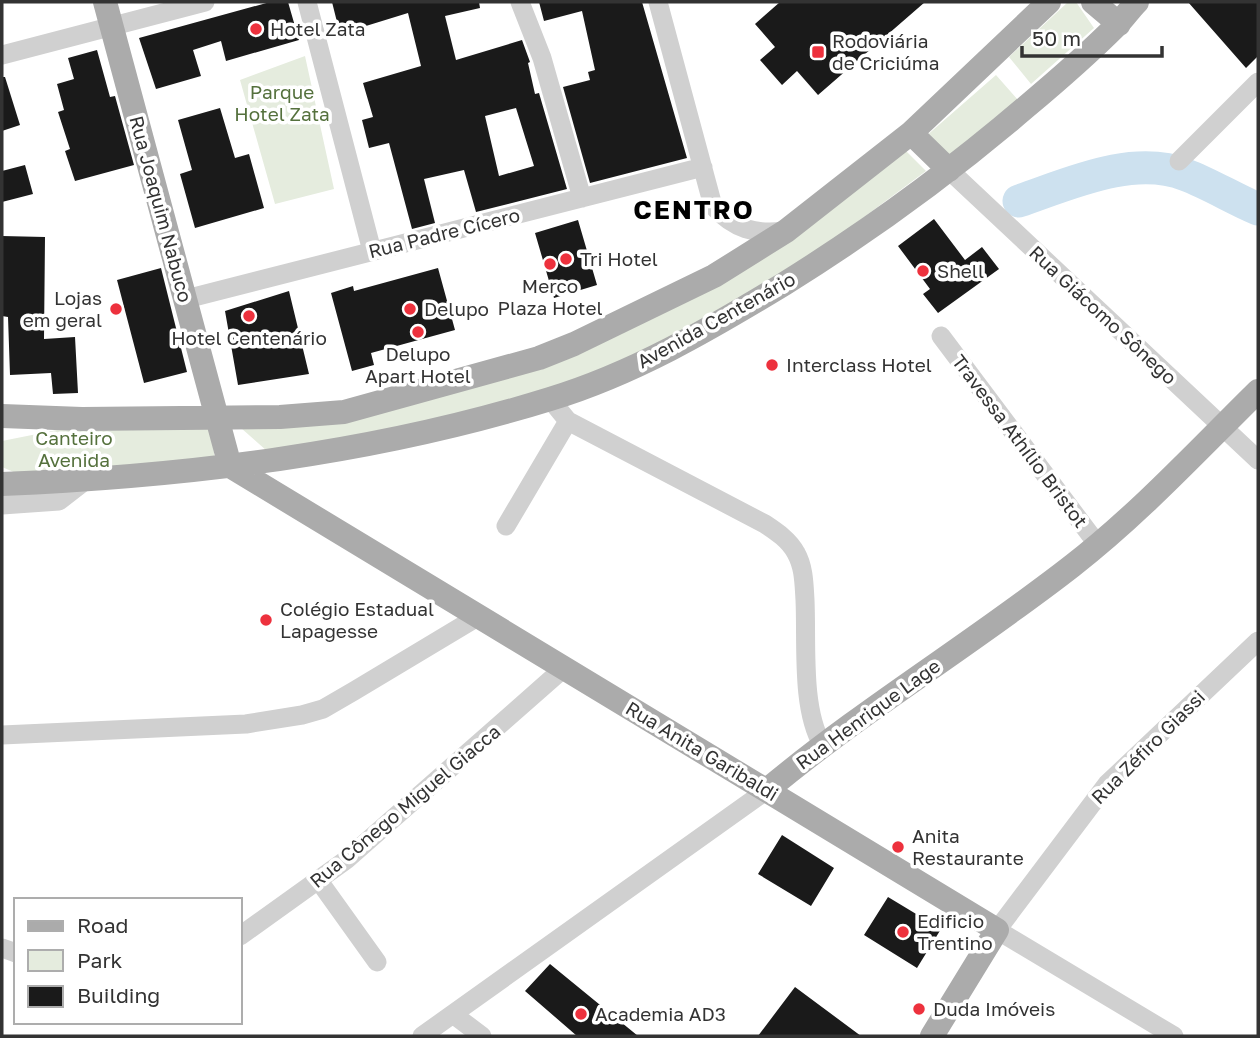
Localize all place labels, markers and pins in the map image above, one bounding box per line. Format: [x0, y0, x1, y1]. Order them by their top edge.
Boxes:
place label: Hotel Zata [270, 17, 366, 40]
marker: Hotel Zata [248, 21, 264, 37]
place label: Rodoviária de Criciúma [832, 29, 939, 74]
marker: Rodoviária de Criciúma [810, 44, 826, 60]
place label: Tri Hotel [580, 247, 658, 270]
marker: Tri Hotel [558, 251, 574, 267]
marker: Merco Plaza Hotel [542, 256, 558, 272]
place label: Shell [937, 259, 984, 282]
marker: Shell [915, 263, 931, 279]
place label: Merco Plaza Hotel [498, 274, 602, 319]
place label: Lojas em geral [23, 286, 102, 331]
place label: Delupo [424, 297, 489, 320]
marker: Lojas em geral [108, 301, 124, 317]
marker: Delupo [402, 301, 418, 317]
marker: Hotel Centenário [241, 308, 257, 324]
marker: Delupo Apart Hotel [410, 324, 426, 340]
place label: Hotel Centenário [171, 326, 327, 349]
place label: Delupo Apart Hotel [365, 342, 471, 387]
place label: Interclass Hotel [786, 353, 932, 376]
marker: Interclass Hotel [764, 357, 780, 373]
place label: Colégio Estadual Lapagesse [280, 597, 434, 642]
marker: Colégio Estadual Lapagesse [258, 612, 274, 628]
place label: Anita Restaurante [912, 824, 1024, 869]
marker: Anita Restaurante [890, 839, 906, 855]
place label: Edificio Trentino [917, 909, 993, 954]
marker: Edificio Trentino [895, 924, 911, 940]
place label: Duda Imóveis [933, 997, 1055, 1020]
marker: Duda Imóveis [911, 1001, 927, 1017]
place label: Academia AD3 [595, 1002, 726, 1025]
marker: Academia AD3 [573, 1006, 589, 1022]

